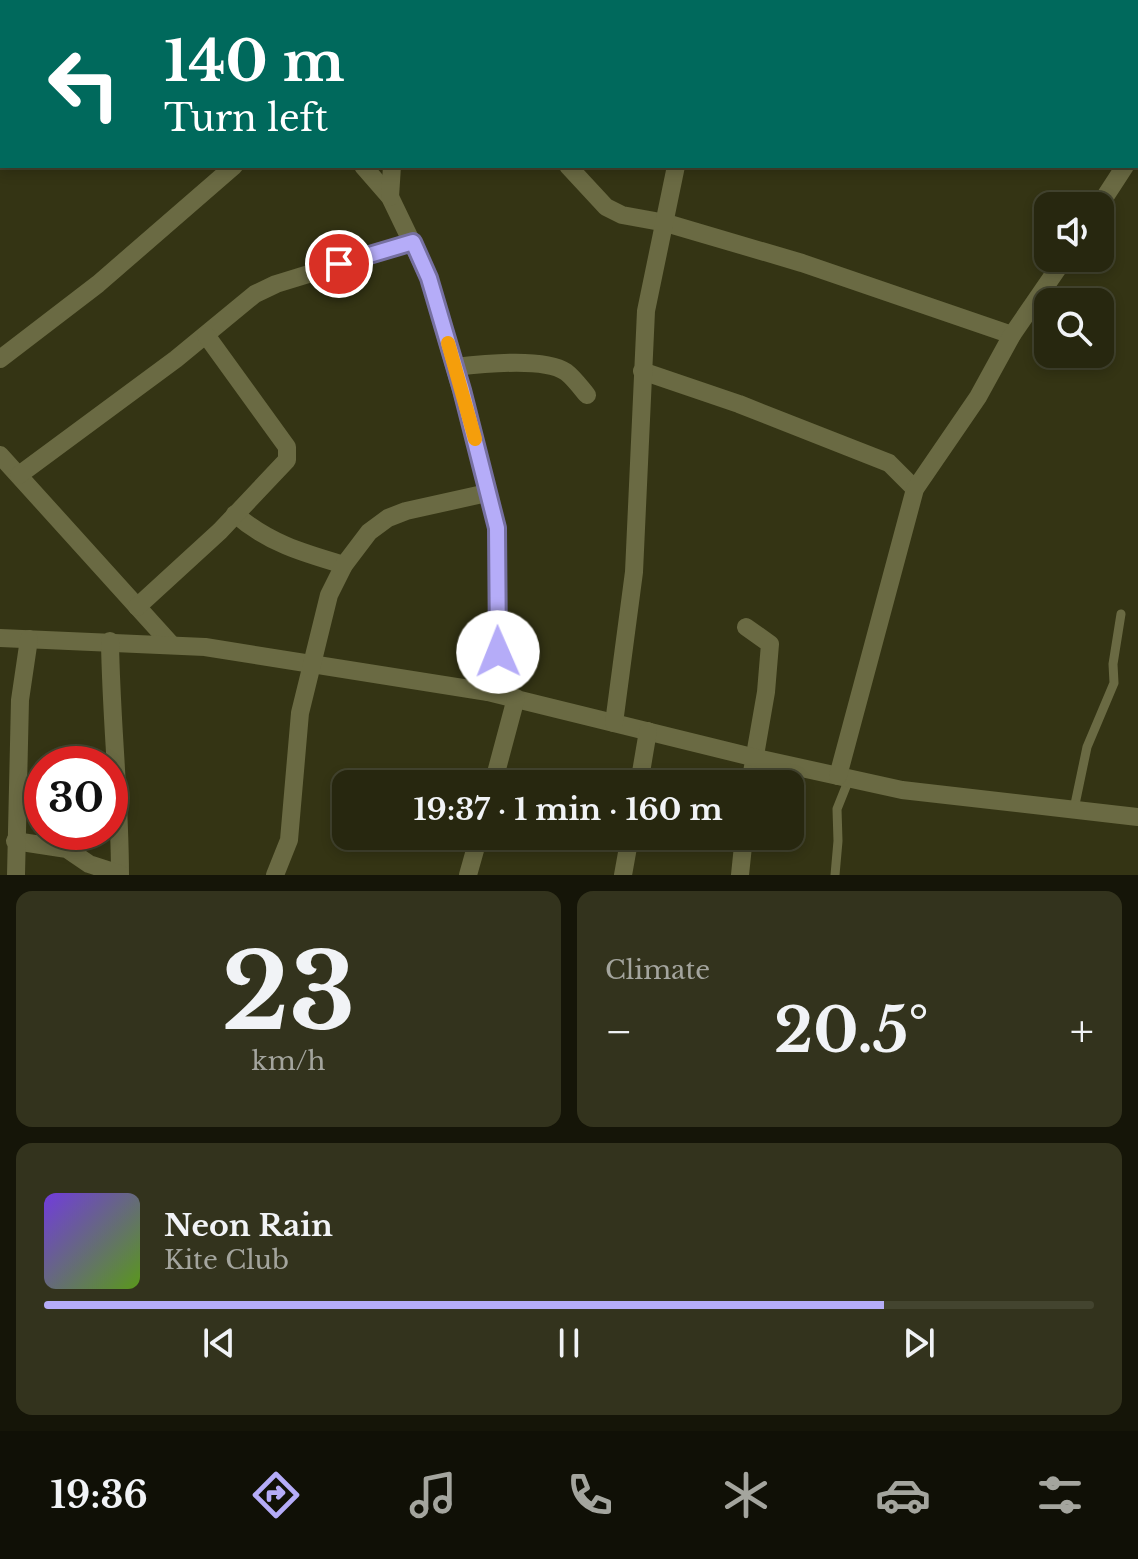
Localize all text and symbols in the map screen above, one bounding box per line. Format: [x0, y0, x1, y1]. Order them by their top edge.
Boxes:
text: 140 m [164, 27, 345, 96]
icon: left [32, 32, 136, 136]
text: Turn left [164, 96, 328, 141]
map controls [1034, 192, 1114, 368]
button: sound [1034, 192, 1114, 272]
pin [305, 230, 373, 298]
icon: arrive [317, 242, 361, 286]
button: search [1034, 288, 1114, 368]
position arrow [456, 610, 540, 694]
speed limit sign: 30 [24, 746, 128, 850]
text: 19:37 · 1 min · 160 m [413, 791, 723, 828]
text: 23 [222, 928, 355, 1057]
text: Climate [605, 954, 710, 986]
text: 20.5° [774, 994, 929, 1068]
text: − [605, 1004, 633, 1059]
text: + [1070, 1004, 1094, 1059]
text: km/h [252, 1045, 325, 1077]
text: Neon Rain [164, 1207, 333, 1244]
text: Kite Club [164, 1244, 289, 1276]
icon: previous [197, 1321, 241, 1365]
icon: pause [547, 1321, 591, 1365]
icon: next [897, 1321, 941, 1365]
icon: directions [248, 1467, 304, 1523]
icon: music [405, 1467, 461, 1523]
icon: phone [562, 1467, 618, 1523]
icon: climate [718, 1467, 774, 1523]
icon: car [875, 1467, 931, 1523]
icon: filters [1032, 1467, 1088, 1523]
text: 19:36 [50, 1473, 148, 1518]

